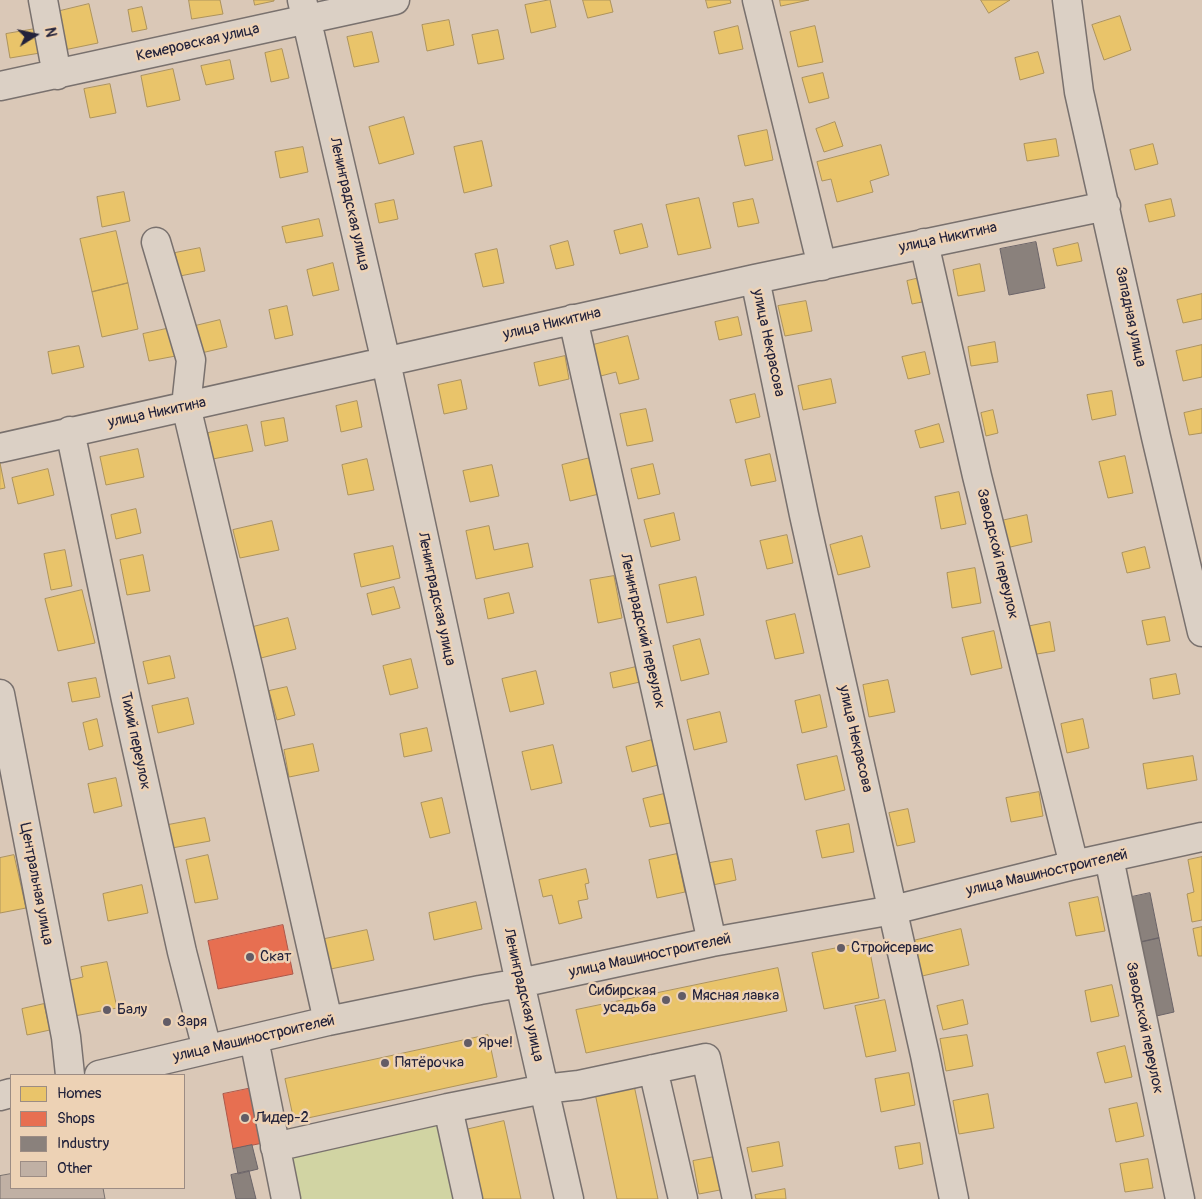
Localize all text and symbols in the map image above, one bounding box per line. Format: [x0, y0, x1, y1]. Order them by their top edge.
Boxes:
north arrow [10, 10, 60, 60]
street label: Кемеровская улица [135, 20, 261, 66]
text: N [41, 26, 59, 38]
street label: Ленинградская улица [325, 136, 373, 272]
street label: улица Никитина [897, 219, 999, 257]
street label: Западная улица [1111, 265, 1149, 369]
street label: улица Некрасова [748, 288, 788, 398]
street label: улица Никитина [501, 304, 603, 344]
street label: улица Никитина [106, 394, 208, 432]
street label: Заводской переулок [972, 487, 1022, 621]
street label: Ленинградская улица [413, 531, 459, 667]
street label: Ленинградский переулок [615, 552, 669, 710]
street label: улица Некрасова [834, 684, 876, 794]
street label: Тихий переулок [116, 691, 154, 791]
street label: Центральная улица [15, 821, 57, 947]
street label: улица Машиностроителей [964, 846, 1130, 900]
street label: Ленинградская улица [499, 927, 547, 1063]
street label: улица Машиностроителей [567, 930, 733, 982]
place label: Стройсервис [851, 939, 934, 957]
marker: Стройсервис [835, 942, 847, 954]
place label: Скат [260, 948, 291, 966]
marker: Скат [244, 951, 256, 963]
street label: Заводской переулок [1121, 961, 1167, 1095]
place label: Сибирская усадьба [588, 982, 656, 1017]
place label: Мясная лавка [692, 987, 779, 1005]
marker: Мясная лавка [676, 990, 688, 1002]
marker: Сибирская усадьба [660, 994, 672, 1006]
place label: Балу [117, 1001, 147, 1019]
marker: Балу [101, 1004, 113, 1016]
street label: улица Машиностроителей [171, 1012, 337, 1066]
place label: Заря [177, 1013, 207, 1031]
marker: Заря [161, 1016, 173, 1028]
place label: Ярче! [478, 1034, 513, 1052]
marker: Ярче! [462, 1037, 474, 1049]
place label: Пятёрочка [395, 1054, 464, 1072]
marker: Пятёрочка [379, 1057, 391, 1069]
legend [10, 1074, 185, 1189]
text: Homes [57, 1084, 102, 1103]
text: Shops [57, 1109, 95, 1128]
place label: Лидер-2 [255, 1109, 309, 1127]
marker: Лидер-2 [239, 1112, 251, 1124]
text: Industry [57, 1134, 109, 1153]
text: Other [57, 1159, 92, 1178]

